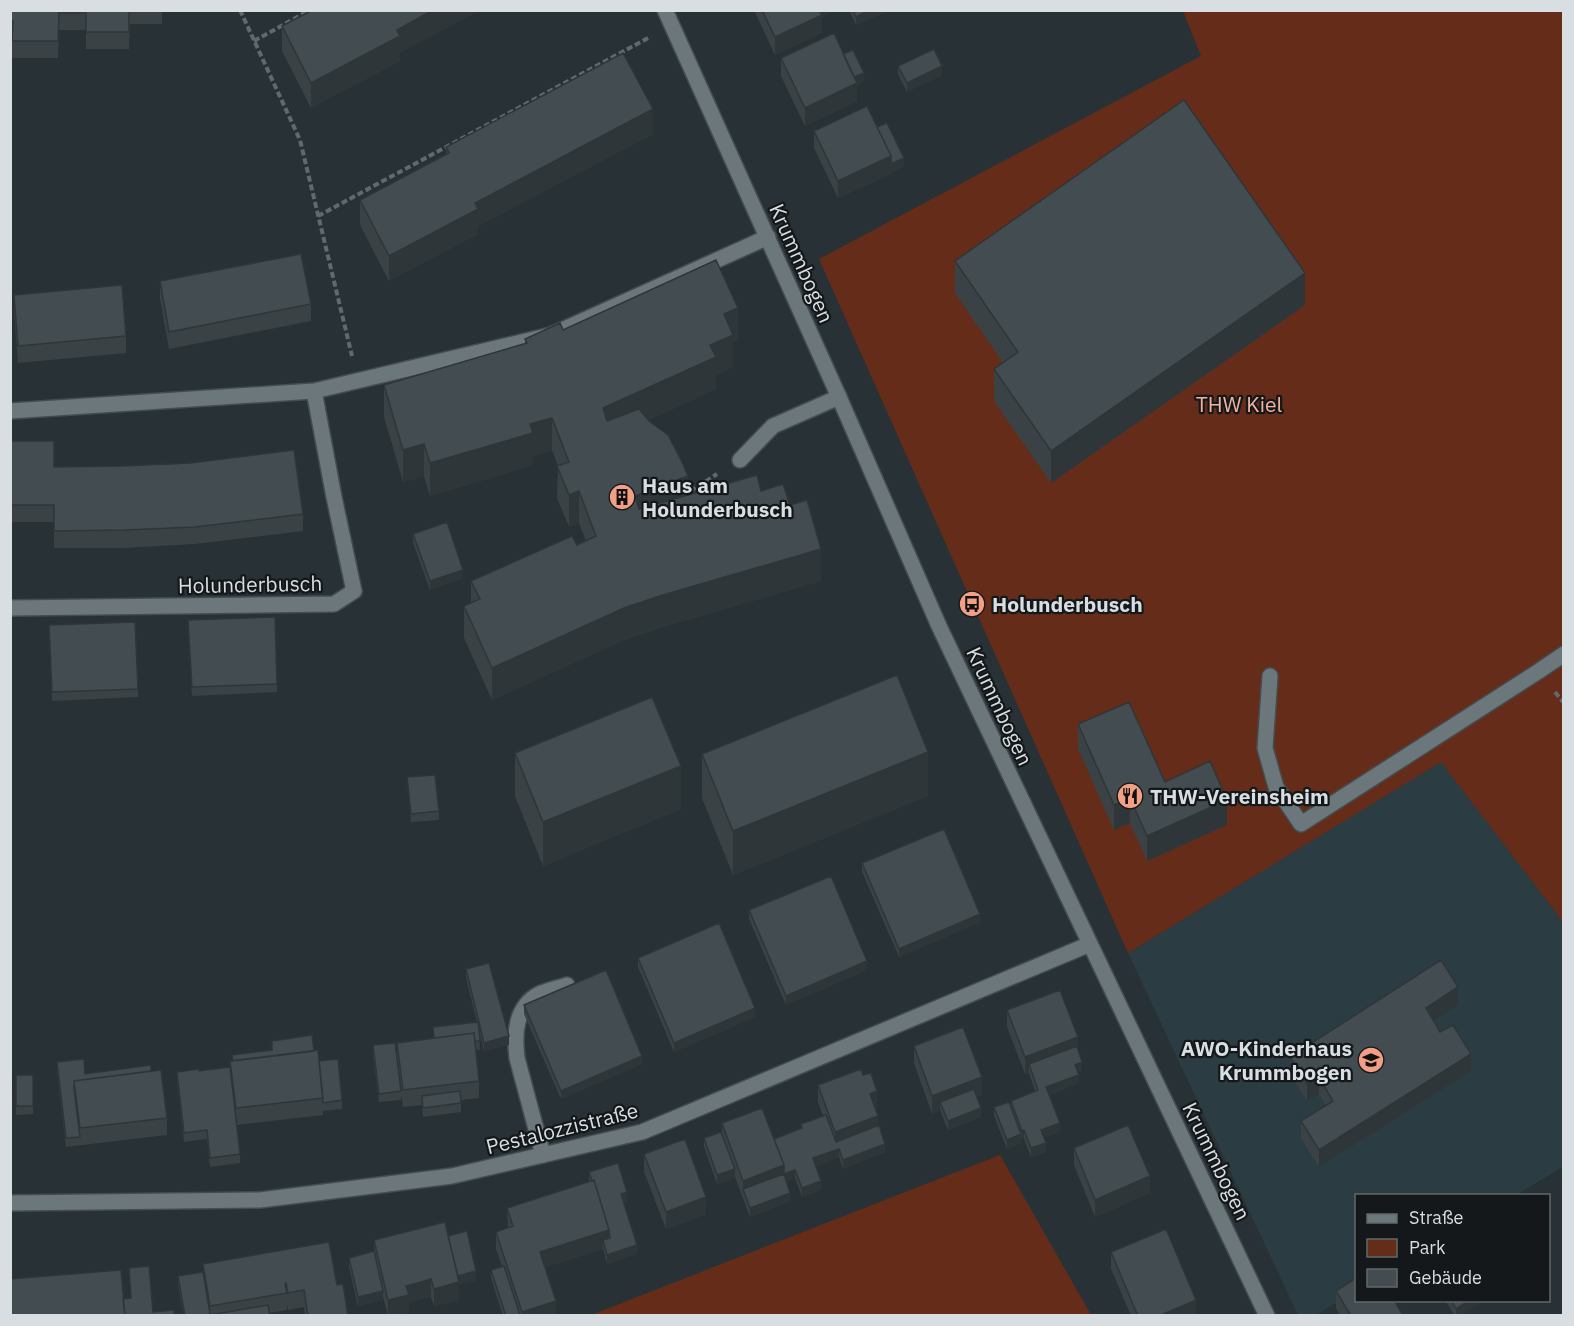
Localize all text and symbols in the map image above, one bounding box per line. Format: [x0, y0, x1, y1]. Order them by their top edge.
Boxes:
street label: Krummbogen [763, 199, 841, 327]
park label: THW Kiel [1196, 390, 1282, 418]
place label: Haus am Holunderbusch [642, 471, 793, 523]
building icon: Haus am Holunderbusch [607, 482, 637, 512]
street label: Holunderbusch [178, 569, 322, 599]
bus stop icon: Holunderbusch [957, 589, 987, 619]
place label: Holunderbusch [992, 590, 1143, 618]
street label: Krummbogen [960, 642, 1040, 770]
restaurant icon: THW-Vereinsheim [1115, 781, 1145, 811]
place label: THW-Vereinsheim [1150, 782, 1329, 810]
place label: AWO-Kinderhaus Krummbogen [1181, 1034, 1352, 1086]
school or university icon: AWO-Kinderhaus Krummbogen [1356, 1045, 1386, 1075]
street label: Pestalozzistraße [483, 1096, 641, 1160]
street label: Krummbogen [1176, 1097, 1258, 1225]
legend [1355, 1194, 1550, 1302]
text: Straße [1409, 1206, 1463, 1229]
text: Park [1409, 1236, 1446, 1259]
text: Gebäude [1409, 1266, 1482, 1289]

